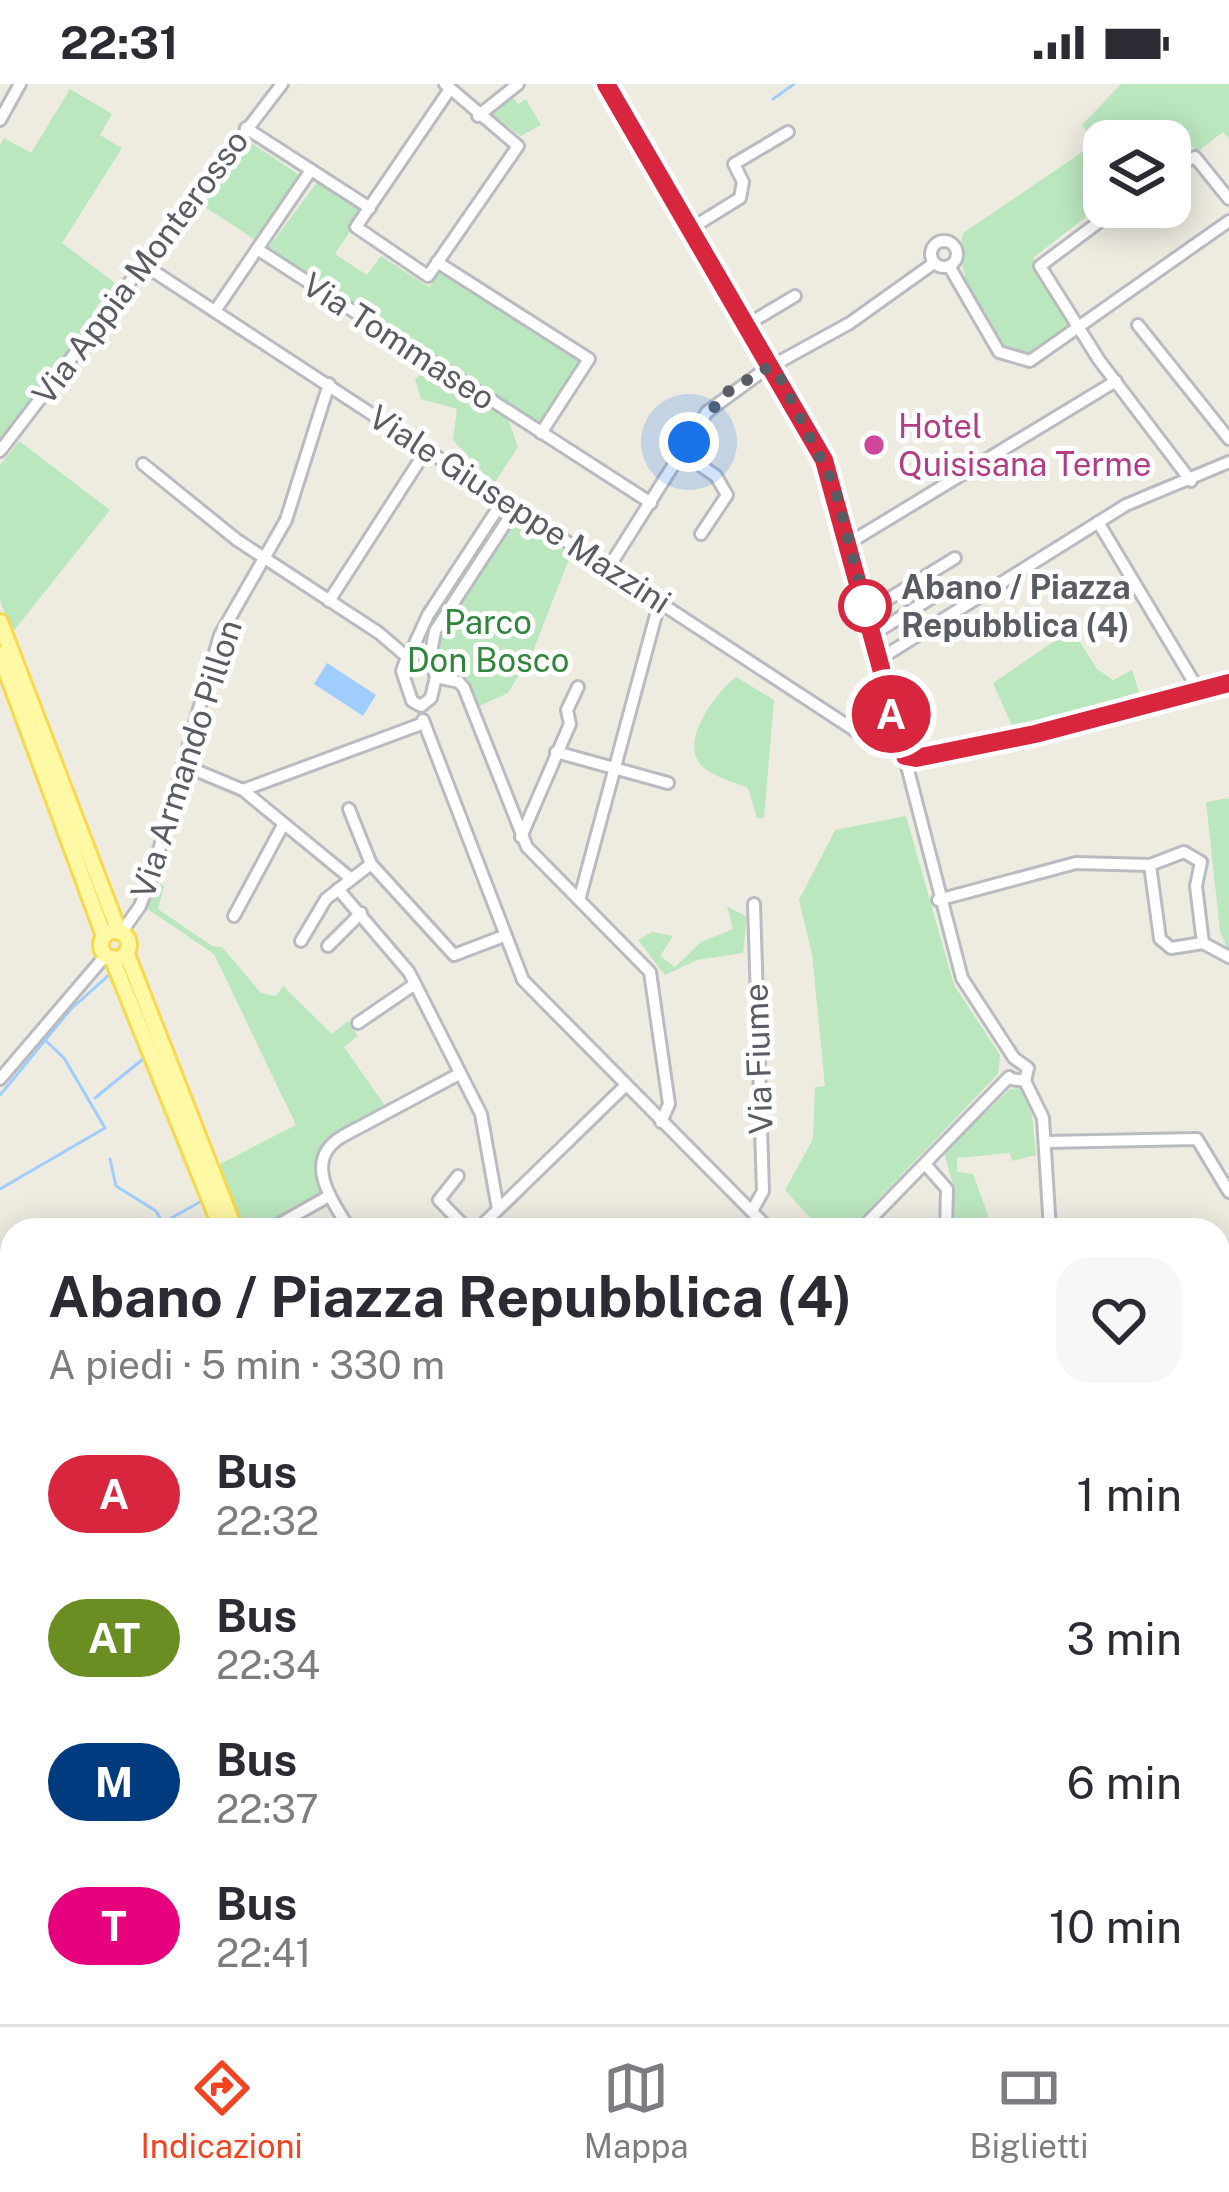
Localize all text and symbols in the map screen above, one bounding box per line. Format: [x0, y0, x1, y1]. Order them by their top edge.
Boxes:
text: 22:31 [60, 16, 178, 69]
map controls [1083, 120, 1191, 228]
button: layers [1083, 120, 1191, 228]
street label: Via Appia Monterosso [24, 122, 256, 412]
street label: Via Tommaseo [296, 265, 502, 417]
street label: Viale Giuseppe Mazzini [362, 397, 678, 621]
place label: Hotel Quisisana Terme [898, 407, 1151, 483]
your location [659, 412, 719, 472]
marker: Hotel Quisisana Terme [861, 432, 887, 458]
place label: Abano / Piazza Repubblica (4) [901, 568, 1131, 644]
marker: Abano / Piazza Repubblica (4) [840, 581, 890, 631]
park label: Parco Don Bosco [407, 603, 569, 679]
street label: Via Armando Pillon [123, 615, 249, 903]
line badge: A [852, 675, 930, 753]
text: A [876, 689, 906, 738]
street label: Via Fiume [736, 983, 780, 1135]
button: heart [1056, 1257, 1182, 1383]
text: Abano / Piazza Repubblica (4) [48, 1263, 853, 1330]
text: A piedi · 5 min · 330 m [48, 1342, 445, 1388]
text: Bus [216, 1445, 297, 1498]
text: 1 min [1076, 1468, 1182, 1521]
text: A [99, 1469, 129, 1518]
text: 22:32 [216, 1498, 319, 1544]
text: Bus [216, 1589, 297, 1642]
text: 3 min [1066, 1612, 1182, 1665]
text: AT [88, 1613, 140, 1662]
text: 22:34 [216, 1642, 320, 1688]
text: Bus [216, 1733, 297, 1786]
text: 6 min [1067, 1756, 1182, 1809]
text: M [95, 1757, 133, 1806]
text: 22:37 [216, 1786, 319, 1832]
text: Bus [216, 1877, 297, 1930]
text: 10 min [1049, 1900, 1182, 1953]
text: T [101, 1901, 127, 1950]
text: 22:41 [216, 1930, 311, 1976]
tab: Indicazioni [141, 2055, 303, 2165]
tab: Mappa [584, 2055, 689, 2165]
tab: Biglietti [970, 2055, 1088, 2165]

